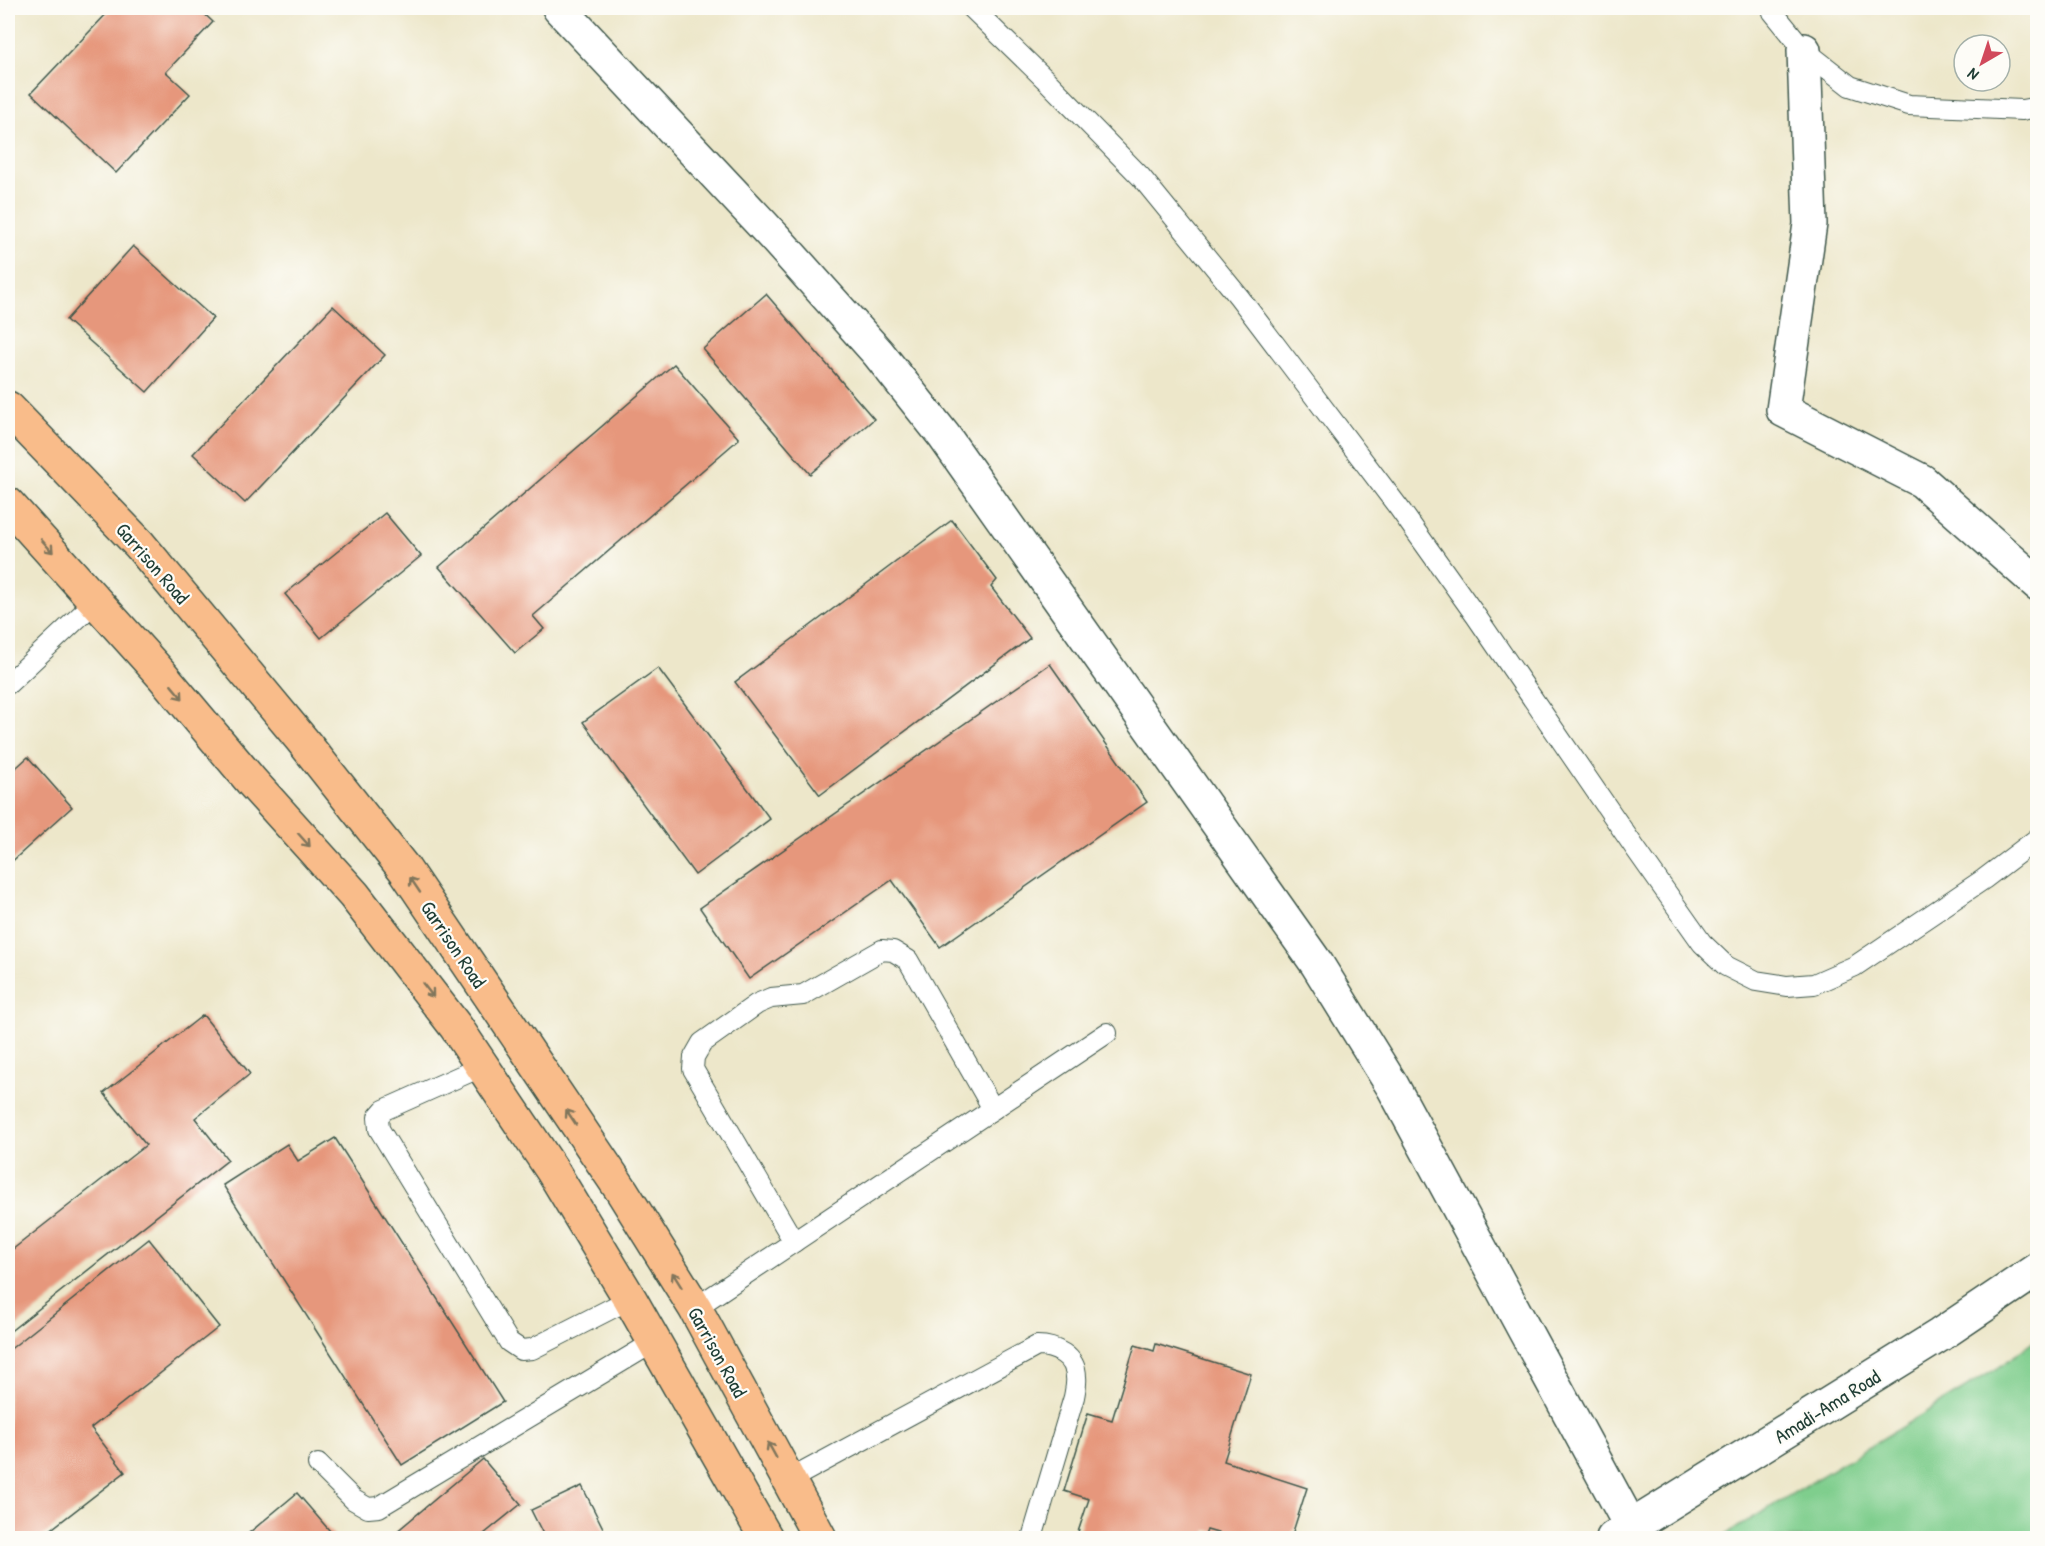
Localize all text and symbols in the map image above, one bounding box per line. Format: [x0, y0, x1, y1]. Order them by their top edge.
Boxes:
north arrow [1952, 33, 2012, 93]
text: N [1962, 63, 1983, 86]
street label: Garrison Road [110, 517, 196, 610]
one-way arrow [40, 539, 54, 554]
one-way arrow [170, 684, 184, 699]
one-way arrow [297, 832, 311, 847]
one-way arrow [409, 878, 421, 894]
street label: Garrison Road [415, 895, 493, 993]
one-way arrow [422, 982, 435, 998]
one-way arrow [565, 1109, 577, 1125]
one-way arrow [671, 1272, 683, 1289]
street label: Garrison Road [682, 1302, 754, 1402]
street label: Amadi-Ama Road [1769, 1363, 1885, 1449]
one-way arrow [766, 1442, 778, 1459]

